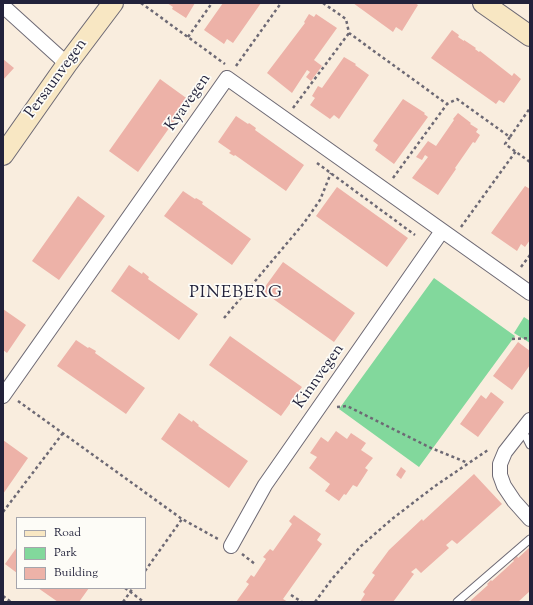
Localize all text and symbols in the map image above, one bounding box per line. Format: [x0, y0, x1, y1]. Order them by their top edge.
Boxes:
street label: Persaunvegen [22, 36, 92, 122]
street label: Kyavegen [162, 71, 216, 135]
district label: PINEBERG [189, 284, 283, 304]
street label: Kinnvegen [291, 341, 349, 413]
legend [16, 517, 146, 589]
text: Road [54, 524, 81, 542]
text: Park [54, 544, 77, 562]
text: Building [54, 564, 98, 582]

